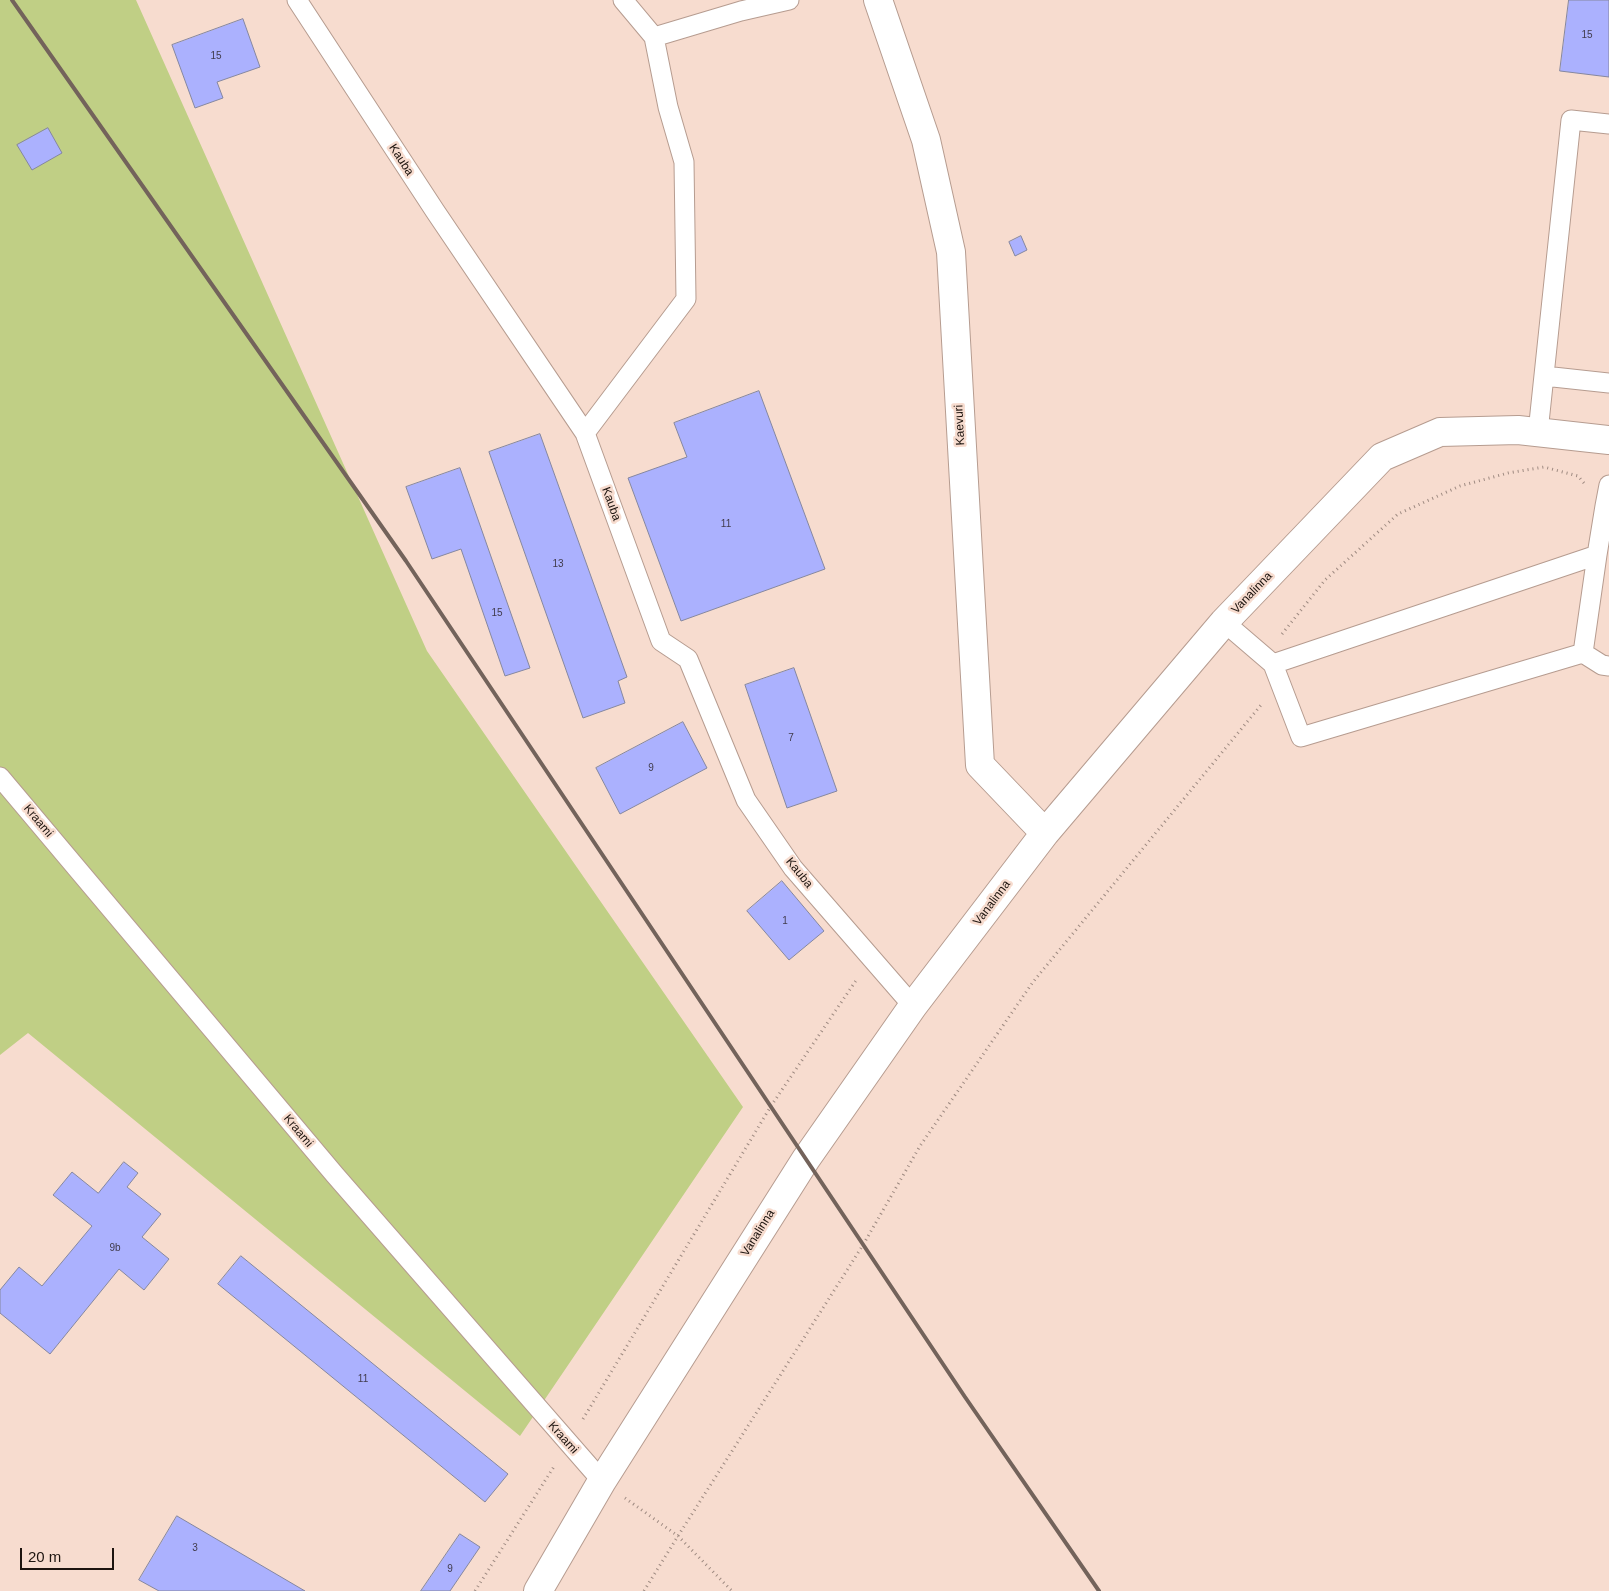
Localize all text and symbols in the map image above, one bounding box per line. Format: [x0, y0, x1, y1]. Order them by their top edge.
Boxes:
house number: 15 [1581, 29, 1593, 41]
house number: 15 [210, 50, 222, 62]
street label: Kauba [386, 142, 416, 178]
street label: Kaevuri [952, 404, 968, 446]
street label: Kauba [598, 485, 624, 523]
house number: 11 [721, 518, 731, 530]
house number: 13 [552, 558, 564, 570]
street label: Vanalinna [1229, 569, 1275, 617]
house number: 15 [491, 607, 503, 619]
house number: 7 [788, 732, 794, 744]
house number: 9 [648, 762, 654, 774]
street label: Kraami [20, 802, 56, 840]
street label: Kauba [782, 855, 816, 891]
street label: Vanalinna [970, 878, 1014, 928]
house number: 1 [782, 915, 788, 927]
street label: Kraami [280, 1112, 316, 1150]
street label: Vanalinna [738, 1207, 778, 1259]
house number: 9b [109, 1242, 121, 1254]
house number: 11 [358, 1373, 368, 1385]
street label: Kraami [545, 1419, 581, 1457]
scale bar [22, 1538, 116, 1570]
house number: 3 [192, 1542, 198, 1554]
text: 20 m [28, 1548, 61, 1565]
house number: 9 [447, 1563, 453, 1575]

